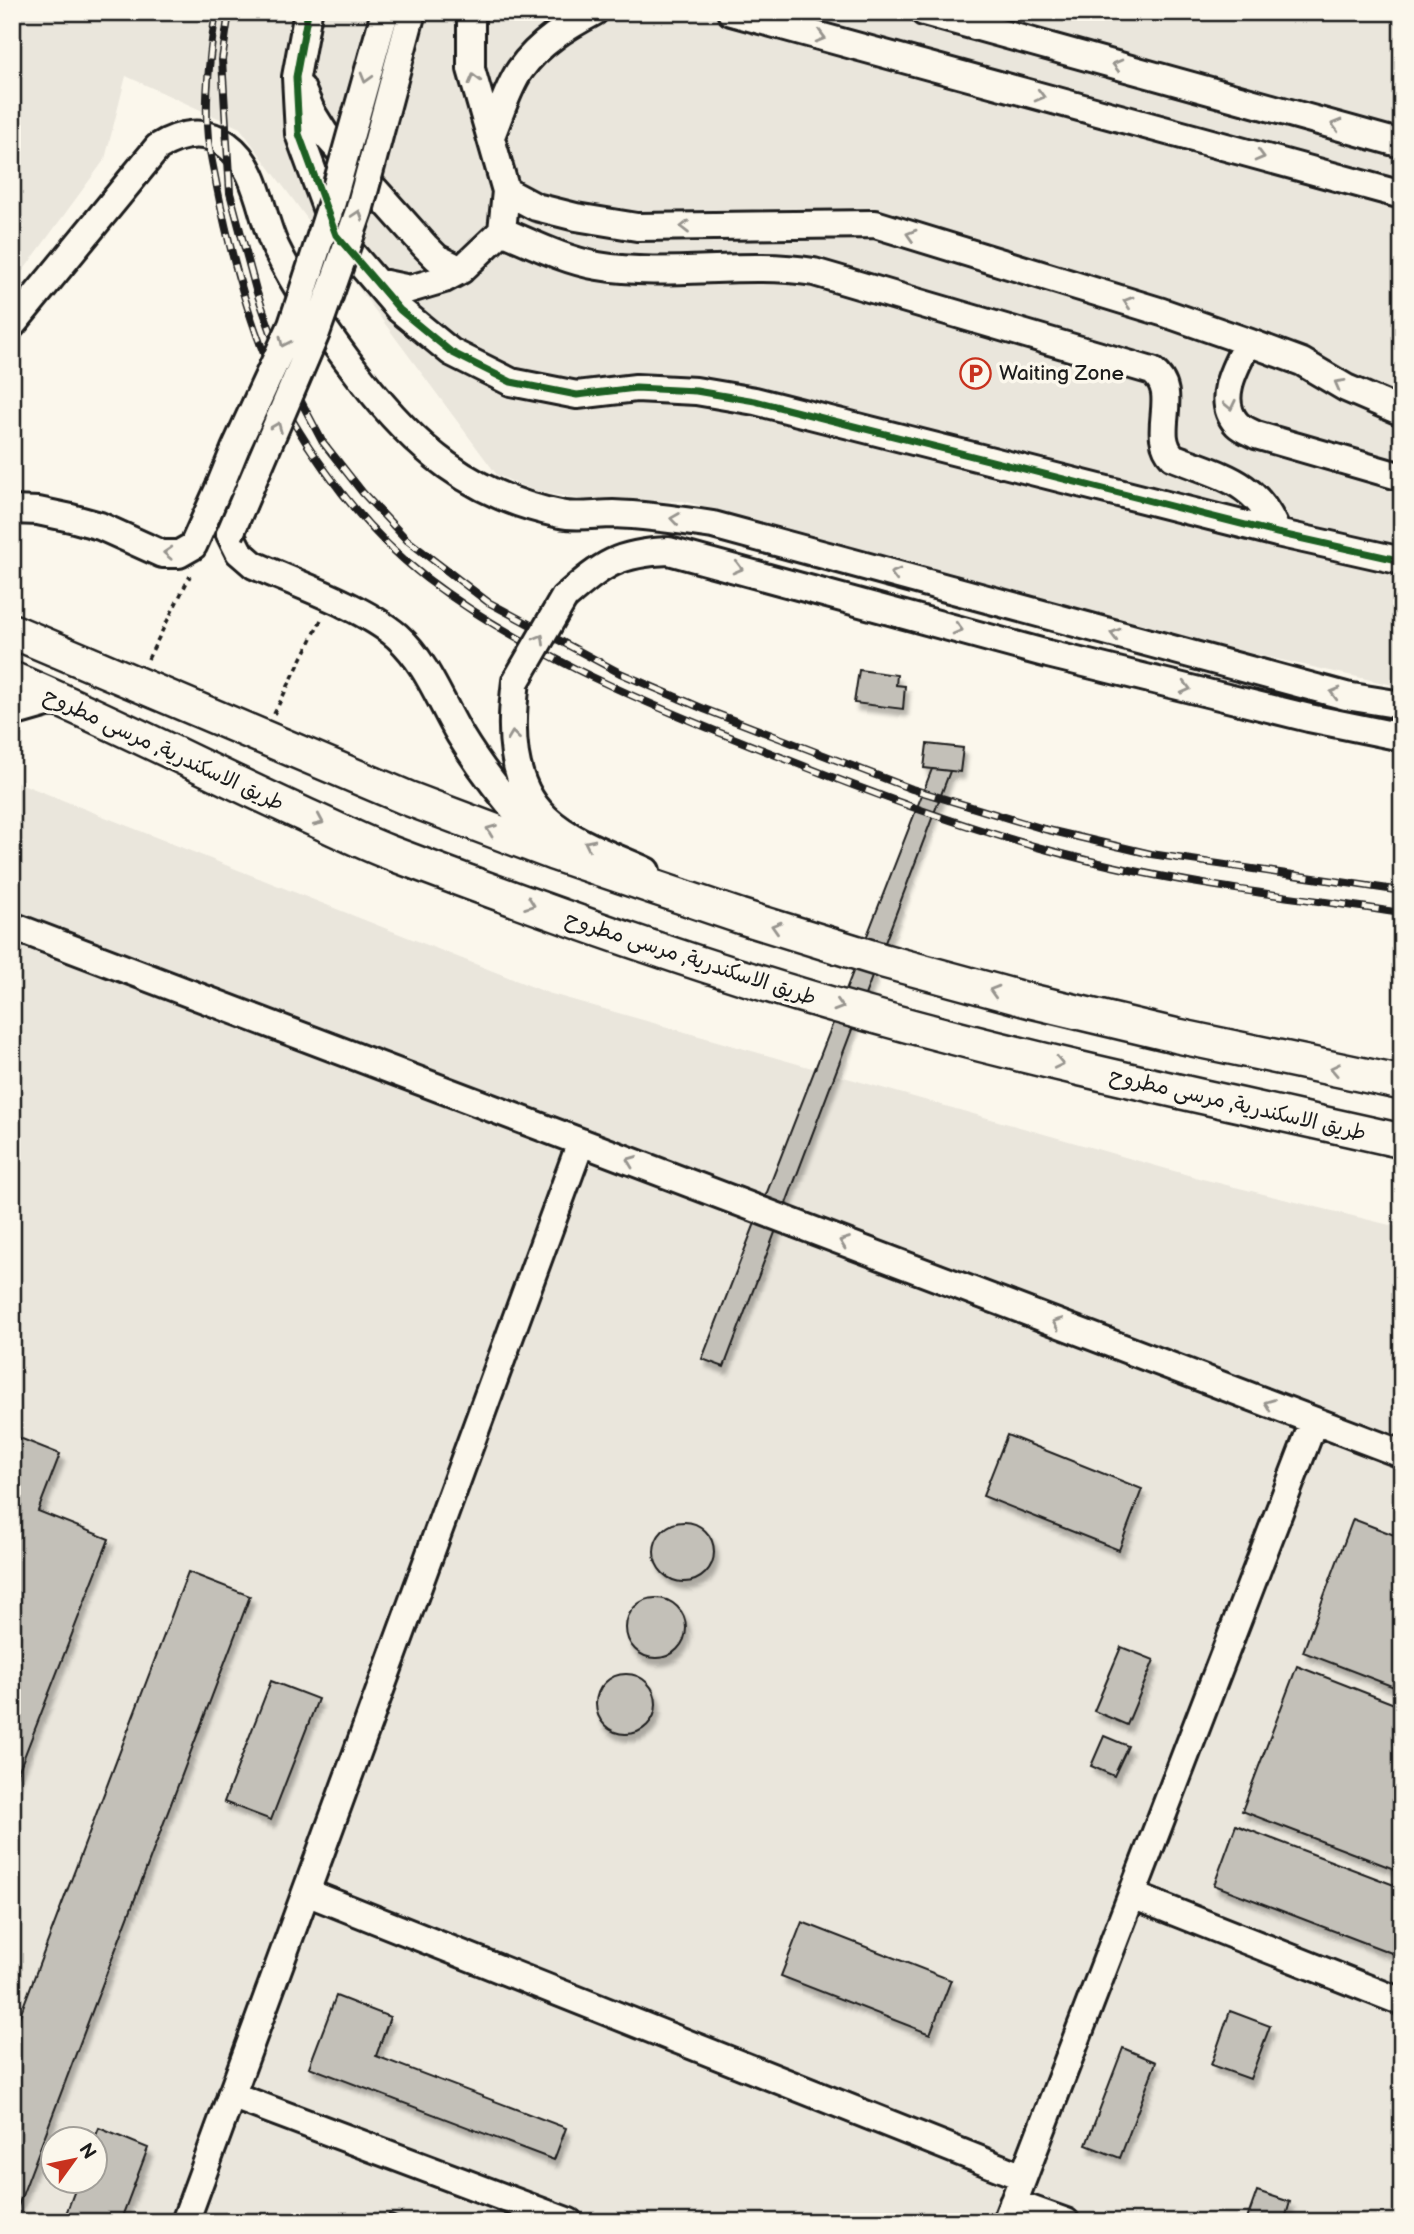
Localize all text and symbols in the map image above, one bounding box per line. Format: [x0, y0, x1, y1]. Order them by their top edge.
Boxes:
one-way arrow [814, 28, 826, 43]
one-way arrow [1111, 59, 1123, 73]
one-way arrow [360, 72, 375, 84]
one-way arrow [468, 73, 482, 85]
one-way arrow [1034, 88, 1046, 103]
one-way arrow [1330, 119, 1342, 134]
one-way arrow [1253, 148, 1265, 162]
one-way arrow [349, 209, 364, 221]
one-way arrow [679, 219, 690, 234]
one-way arrow [905, 229, 917, 244]
one-way arrow [1122, 295, 1134, 310]
one-way arrow [279, 335, 293, 347]
parking icon: Waiting Zone [959, 356, 993, 390]
place label: Waiting Zone [999, 361, 1124, 386]
one-way arrow [1334, 379, 1347, 392]
one-way arrow [1222, 399, 1237, 411]
one-way arrow [269, 422, 283, 434]
one-way arrow [669, 512, 681, 527]
one-way arrow [162, 545, 173, 560]
one-way arrow [732, 560, 744, 575]
one-way arrow [890, 568, 902, 582]
one-way arrow [951, 620, 963, 635]
one-way arrow [1109, 627, 1121, 642]
one-way arrow [531, 634, 544, 647]
one-way arrow [1179, 680, 1191, 694]
street label: طريق الاسكندرية, مرسى مطروح [39, 683, 288, 817]
one-way arrow [1329, 686, 1341, 701]
one-way arrow [505, 731, 520, 742]
one-way arrow [311, 813, 324, 827]
one-way arrow [485, 824, 497, 838]
one-way arrow [584, 839, 596, 853]
one-way arrow [524, 896, 536, 910]
street label: طريق الاسكندرية, مرسى مطروح [562, 906, 819, 1012]
one-way arrow [770, 921, 782, 935]
one-way arrow [988, 985, 1000, 999]
one-way arrow [833, 998, 845, 1012]
one-way arrow [1053, 1055, 1065, 1070]
street label: طريق الاسكندرية, مرسى مطروح [1107, 1063, 1369, 1147]
one-way arrow [1329, 1063, 1341, 1078]
one-way arrow [626, 1155, 638, 1169]
one-way arrow [838, 1236, 851, 1250]
one-way arrow [1051, 1317, 1063, 1331]
one-way arrow [1264, 1398, 1276, 1412]
north arrow [38, 2126, 108, 2196]
text: N [73, 2139, 101, 2164]

